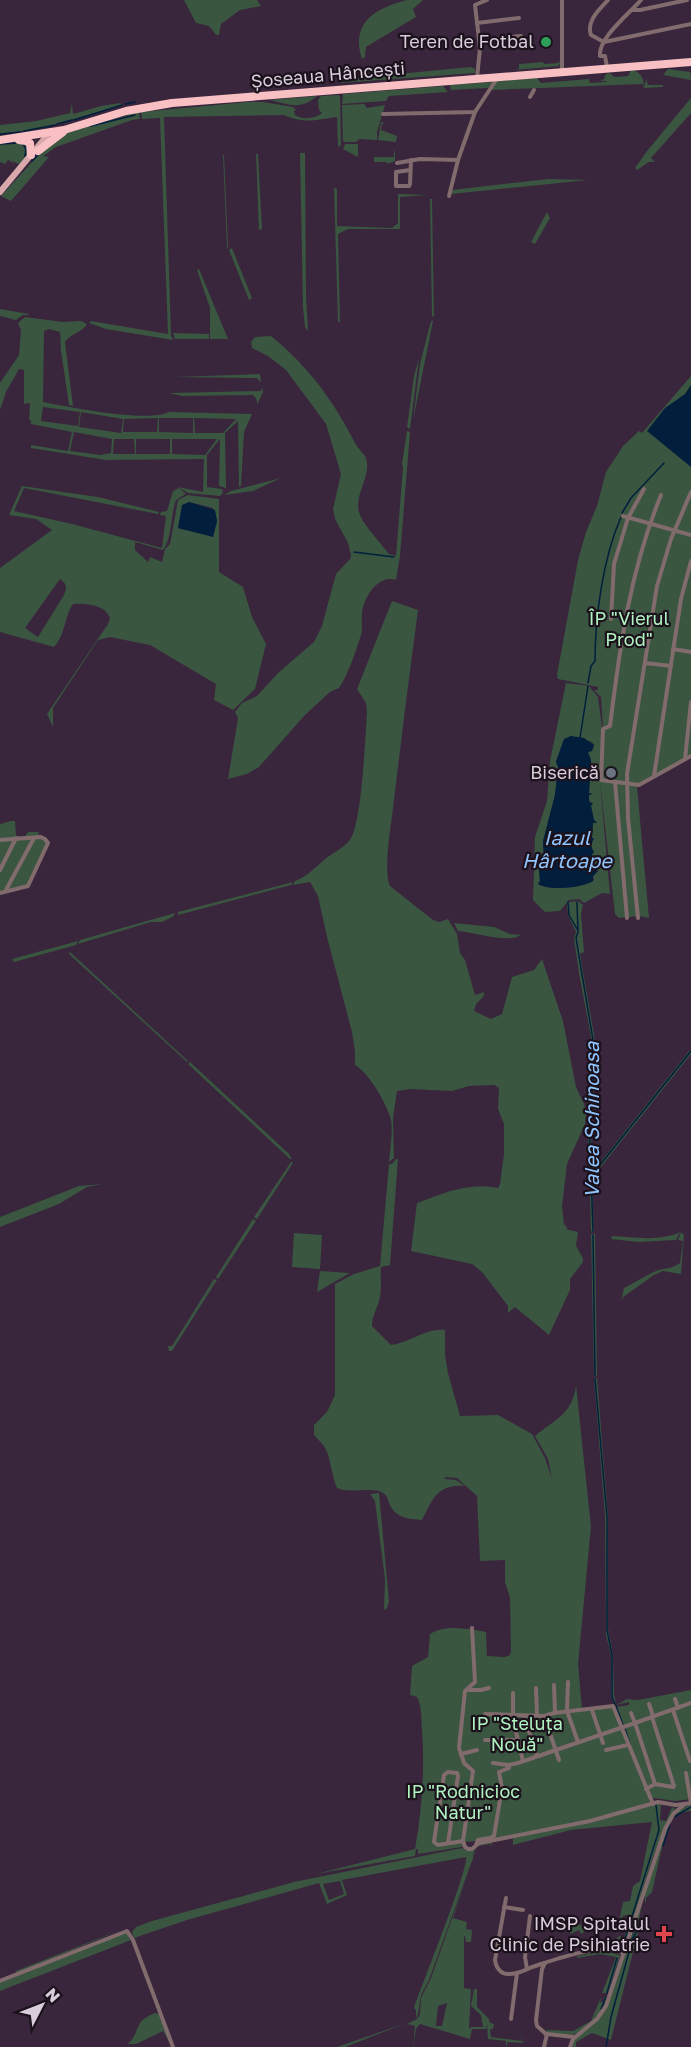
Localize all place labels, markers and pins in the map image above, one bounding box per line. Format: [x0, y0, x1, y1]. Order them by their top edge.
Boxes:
place label: Teren de Fotbal [400, 30, 534, 52]
marker: Teren de Fotbal [539, 35, 553, 49]
place label: Biserică [530, 761, 599, 783]
marker: Biserică [604, 766, 618, 780]
place label: IMSP Spitalul Clinic de Psihiatrie [489, 1912, 650, 1955]
marker: IMSP Spitalul Clinic de Psihiatrie [655, 1925, 673, 1943]

